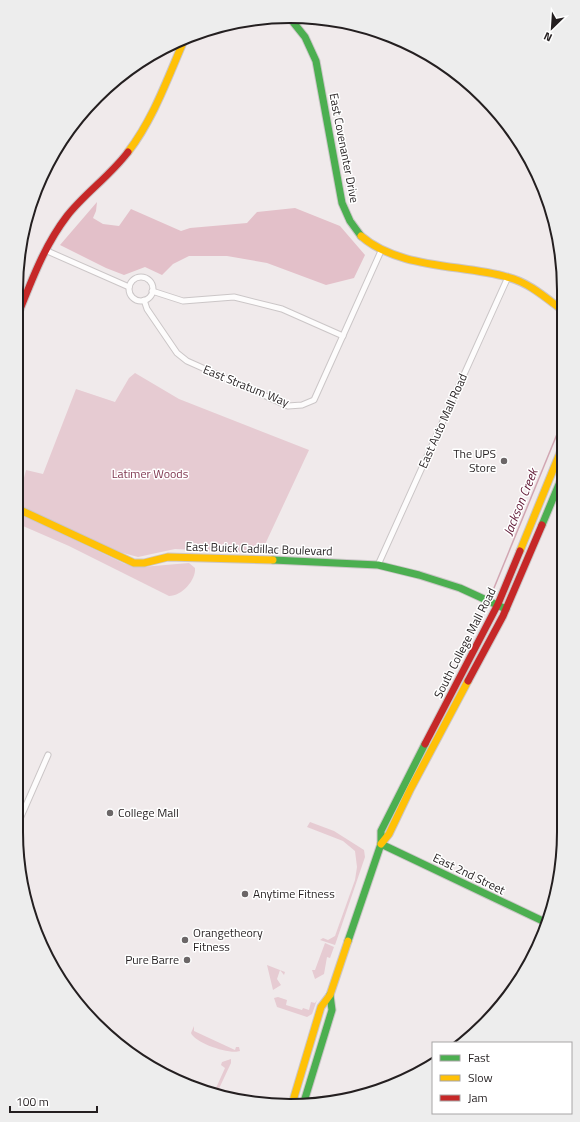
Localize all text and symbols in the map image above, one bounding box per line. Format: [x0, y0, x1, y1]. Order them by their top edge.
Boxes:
north arrow [532, 8, 572, 48]
text: N [541, 28, 555, 46]
street label: East Covenanter Drive [325, 91, 364, 205]
street label: East Stratum Way [200, 360, 292, 412]
street label: East Auto Mall Road [413, 370, 472, 471]
place label: The UPS Store [453, 444, 496, 477]
marker: The UPS Store [499, 456, 509, 466]
water label: Jackson Creek [498, 463, 543, 538]
park label: Latimer Woods [112, 464, 189, 483]
street label: East Buick Cadillac Boulevard [185, 536, 333, 561]
street label: South College Mall Road [428, 584, 501, 701]
place label: College Mall [118, 803, 179, 822]
marker: College Mall [105, 808, 115, 818]
street label: East 2nd Street [430, 848, 509, 900]
place label: Anytime Fitness [253, 884, 335, 903]
marker: Anytime Fitness [240, 889, 250, 899]
place label: Orangetheory Fitness [193, 923, 263, 956]
marker: Orangetheory Fitness [180, 935, 190, 945]
place label: Pure Barre [125, 950, 179, 969]
marker: Pure Barre [182, 955, 192, 965]
legend [432, 1042, 572, 1114]
text: Fast [468, 1048, 491, 1067]
text: Slow [468, 1068, 493, 1087]
scale bar [10, 1088, 97, 1114]
text: Jam [468, 1088, 488, 1107]
text: 100 m [16, 1092, 49, 1111]

